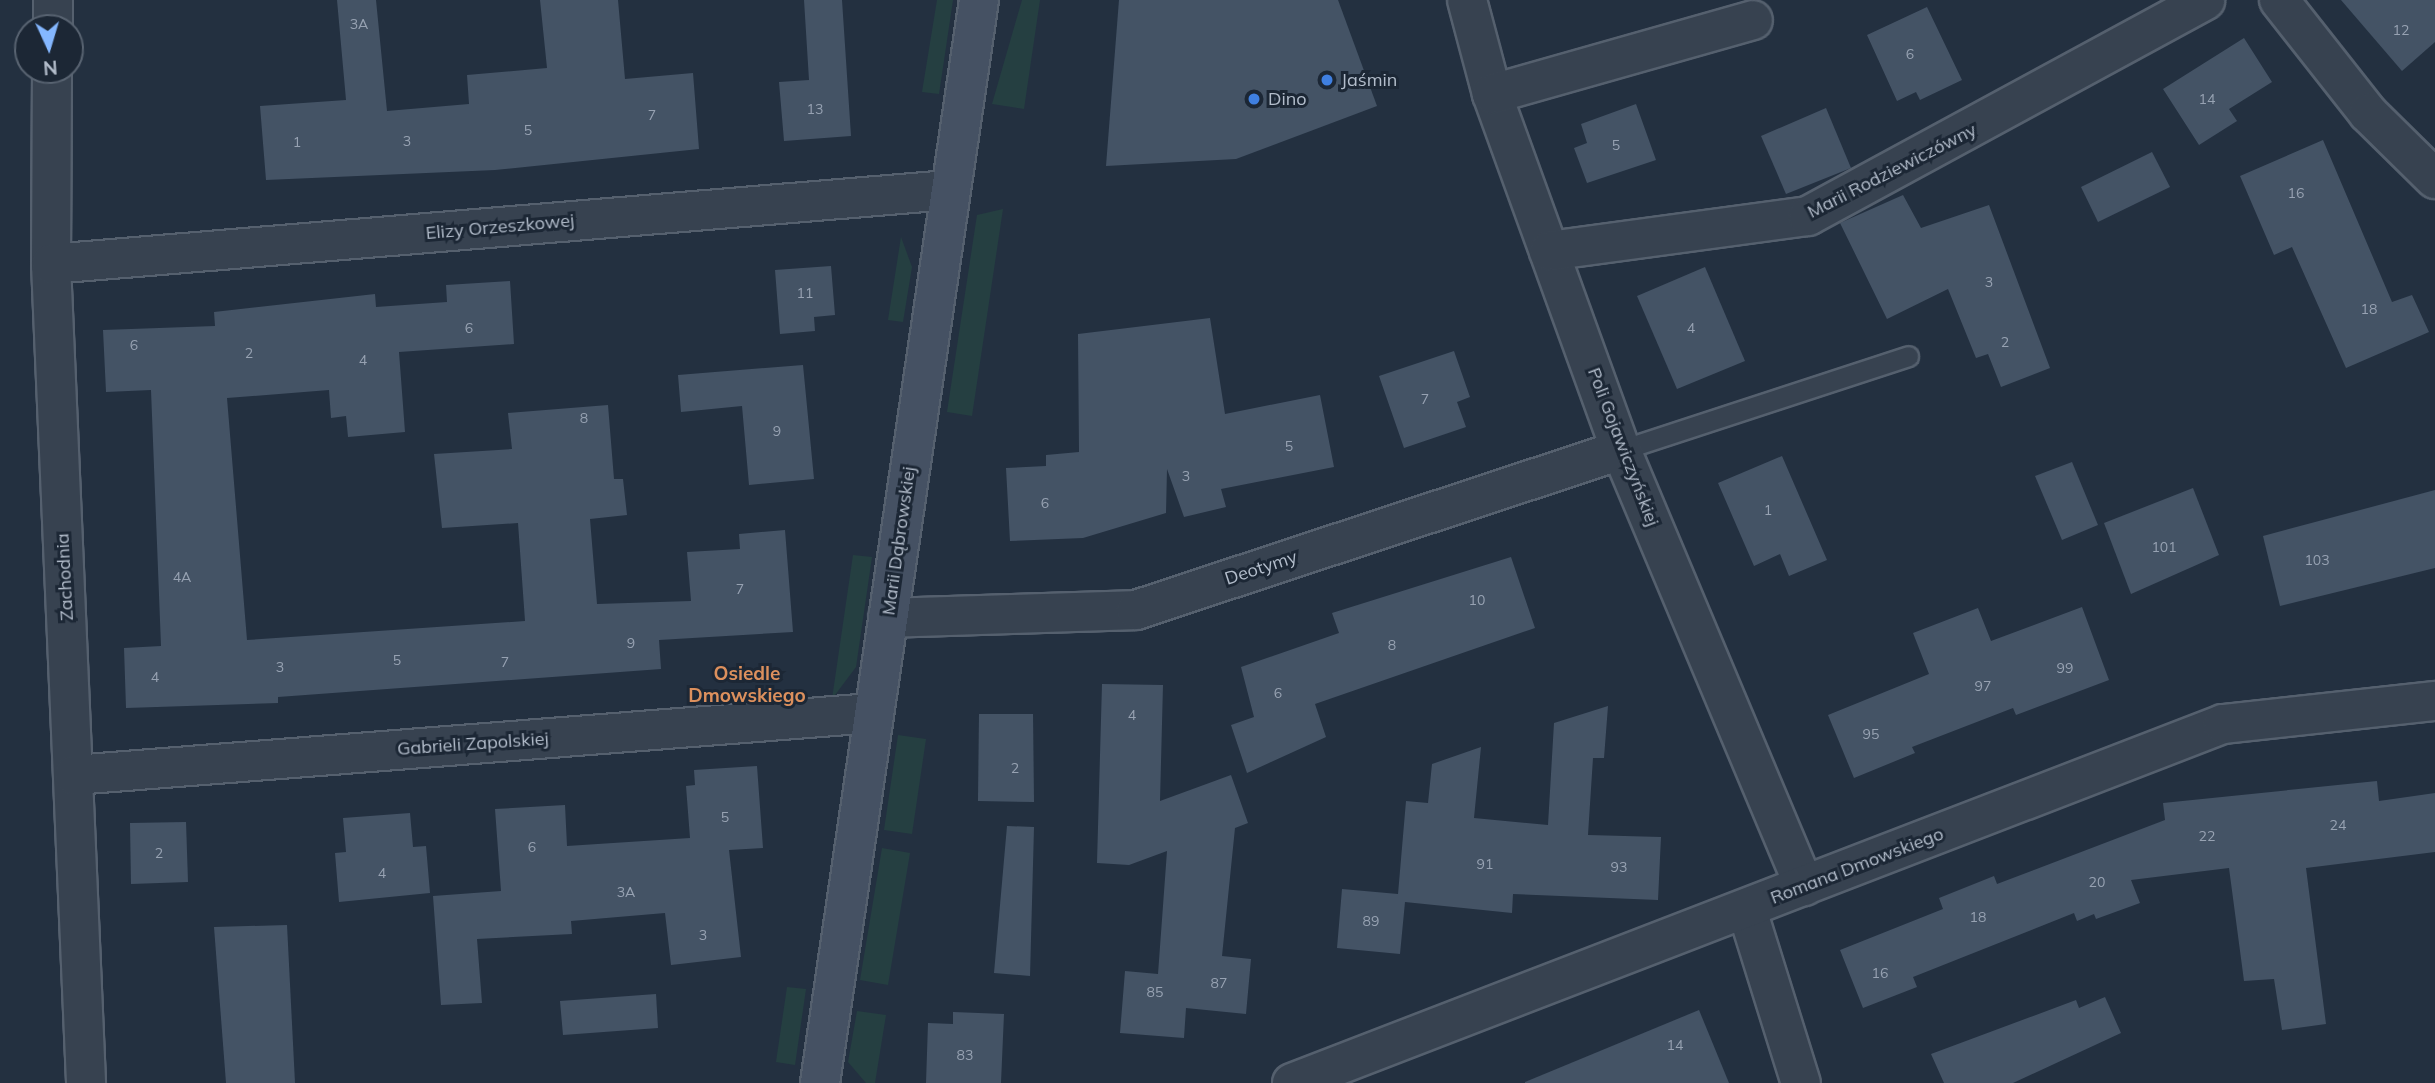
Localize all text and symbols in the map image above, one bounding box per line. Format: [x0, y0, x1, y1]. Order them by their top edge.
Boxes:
north arrow [14, 14, 84, 84]
house number: 3A [350, 16, 368, 32]
house number: 12 [2393, 22, 2409, 38]
house number: 6 [1906, 46, 1914, 62]
text: N [42, 55, 58, 80]
place label: Jaśmin [1341, 69, 1397, 91]
marker: Jaśmin [1319, 72, 1335, 88]
place label: Dino [1268, 88, 1307, 110]
marker: Dino [1246, 91, 1262, 107]
house number: 14 [2199, 91, 2215, 107]
house number: 13 [807, 101, 823, 117]
house number: 7 [648, 107, 656, 123]
street label: Marii Rodziewiczówny [1804, 119, 1980, 223]
house number: 5 [524, 122, 532, 138]
house number: 3 [403, 133, 411, 149]
house number: 1 [293, 134, 301, 150]
house number: 5 [1612, 137, 1620, 153]
house number: 16 [2288, 185, 2304, 201]
street label: Elizy Orzeszkowej [425, 210, 575, 244]
house number: 3 [1985, 274, 1993, 290]
house number: 11 [797, 285, 813, 301]
house number: 18 [2361, 301, 2377, 317]
house number: 6 [465, 320, 473, 336]
house number: 4 [1687, 320, 1695, 336]
house number: 2 [2001, 334, 2009, 350]
house number: 6 [130, 337, 138, 353]
house number: 2 [245, 345, 253, 361]
house number: 4 [359, 352, 367, 368]
street label: Poli Gojawiczyńskiej [1583, 365, 1663, 529]
house number: 7 [1421, 391, 1429, 407]
house number: 8 [580, 410, 588, 426]
house number: 9 [773, 423, 781, 439]
house number: 5 [1285, 438, 1293, 454]
street label: Marii Dąbrowskiej [878, 465, 920, 617]
house number: 3 [1182, 468, 1190, 484]
house number: 6 [1041, 495, 1049, 511]
house number: 1 [1764, 502, 1772, 518]
street label: Zachodnia [52, 533, 78, 621]
house number: 101 [2151, 539, 2177, 555]
street label: Deotymy [1222, 546, 1300, 590]
house number: 103 [2304, 552, 2330, 568]
house number: 4A [173, 569, 191, 585]
house number: 7 [736, 581, 744, 597]
house number: 10 [1469, 592, 1485, 608]
house number: 9 [627, 635, 635, 651]
house number: 8 [1388, 637, 1396, 653]
house number: 5 [393, 652, 401, 668]
house number: 7 [501, 654, 509, 670]
house number: 3 [276, 659, 284, 675]
house number: 99 [2057, 660, 2073, 676]
district label: Osiedle Dmowskiego [688, 663, 806, 707]
house number: 4 [151, 669, 159, 685]
house number: 97 [1975, 678, 1991, 694]
house number: 6 [1274, 685, 1282, 701]
house number: 4 [1128, 707, 1136, 723]
house number: 95 [1863, 726, 1879, 742]
street label: Gabrieli Zapolskiej [396, 728, 550, 760]
house number: 2 [1011, 760, 1019, 776]
house number: 5 [721, 809, 729, 825]
house number: 24 [2330, 817, 2346, 833]
street label: Romana Dmowskiego [1768, 823, 1946, 909]
house number: 22 [2199, 828, 2215, 844]
house number: 6 [528, 839, 536, 855]
house number: 2 [155, 845, 163, 861]
house number: 91 [1477, 856, 1493, 872]
house number: 93 [1611, 859, 1627, 875]
house number: 4 [378, 865, 386, 881]
house number: 20 [2089, 874, 2105, 890]
house number: 3A [617, 884, 635, 900]
house number: 18 [1970, 909, 1986, 925]
house number: 89 [1363, 913, 1379, 929]
house number: 3 [699, 927, 707, 943]
house number: 16 [1872, 965, 1888, 981]
house number: 87 [1211, 975, 1227, 991]
house number: 85 [1147, 984, 1163, 1000]
house number: 14 [1667, 1037, 1683, 1053]
house number: 83 [957, 1047, 973, 1063]

